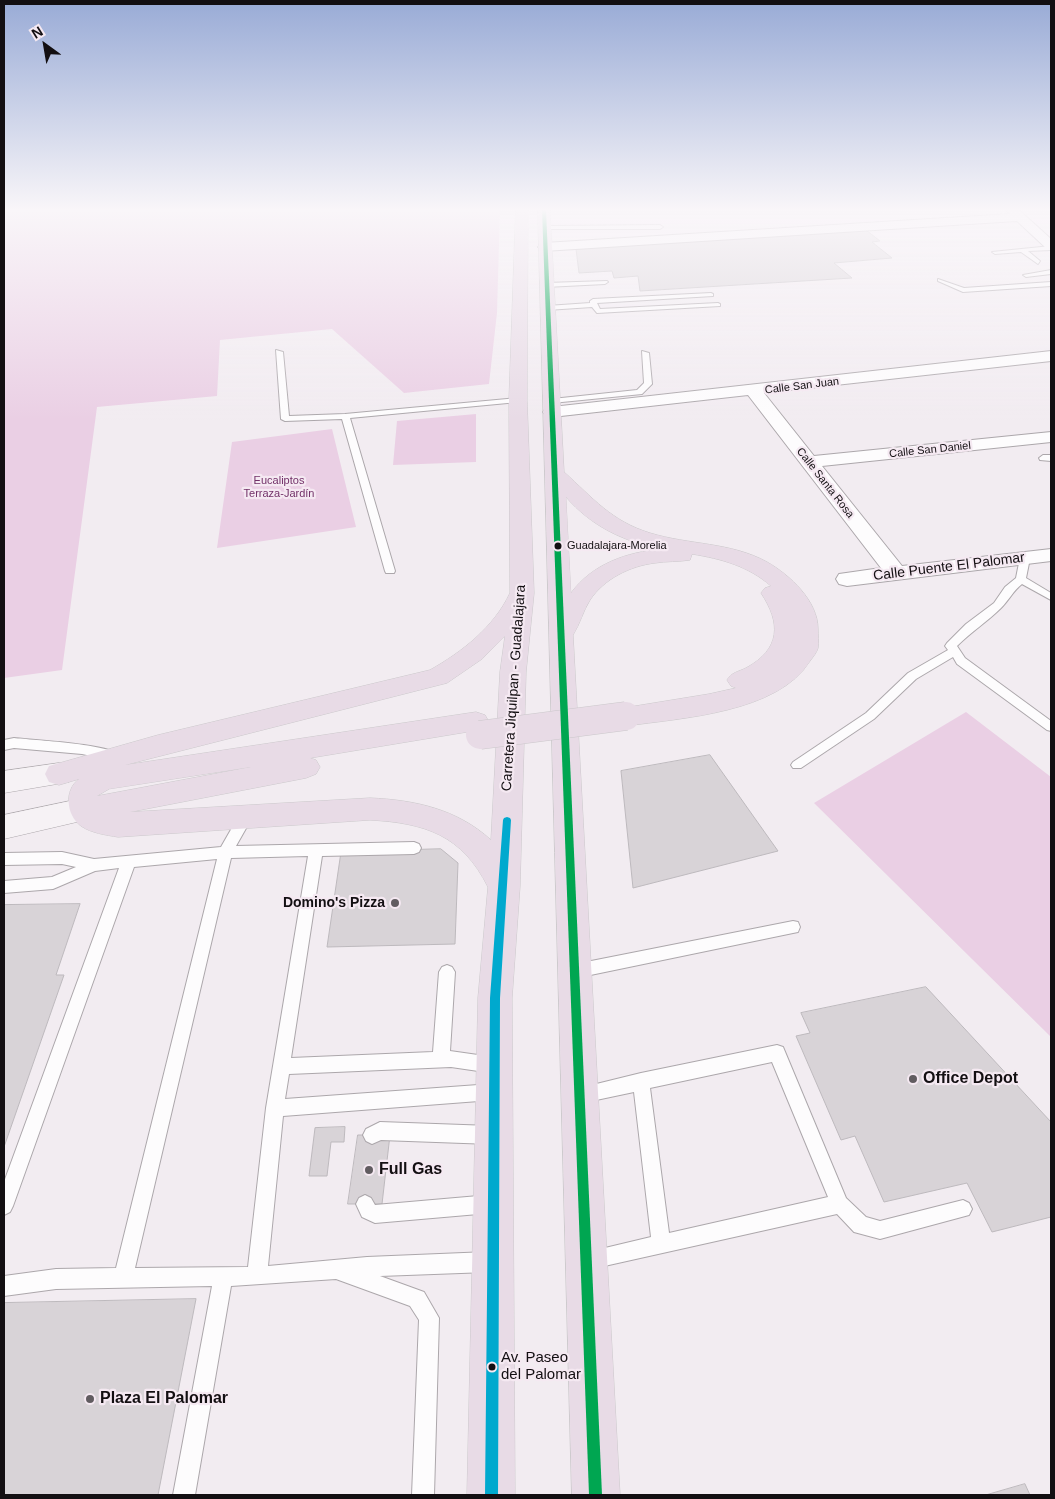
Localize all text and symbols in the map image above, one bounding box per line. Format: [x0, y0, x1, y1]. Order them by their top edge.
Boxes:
north arrow [20, 20, 70, 70]
text: N [29, 23, 46, 42]
street label: Calle San Juan [764, 375, 840, 397]
street label: Calle San Daniel [889, 439, 971, 461]
street label: Calle Santa Rosa [793, 445, 857, 521]
park label: Eucaliptos Terraza-Jardín [244, 474, 314, 500]
place label: Guadalajara-Morelia [567, 539, 667, 553]
marker: Guadalajara-Morelia [553, 541, 563, 551]
street label: Calle Puente El Palomar [872, 549, 1026, 585]
street label: Carretera Jiquilpan - Guadalajara [498, 584, 530, 792]
place label: Domino's Pizza [283, 895, 385, 911]
marker: Domino's Pizza [389, 897, 401, 909]
place label: Office Depot [923, 1069, 1018, 1089]
marker: Office Depot [907, 1073, 919, 1085]
place label: Full Gas [379, 1160, 442, 1180]
marker: Full Gas [363, 1164, 375, 1176]
place label: Av. Paseo del Palomar [501, 1349, 581, 1384]
marker: Av. Paseo del Palomar [487, 1362, 497, 1372]
place label: Plaza El Palomar [100, 1389, 228, 1409]
marker: Plaza El Palomar [84, 1393, 96, 1405]

